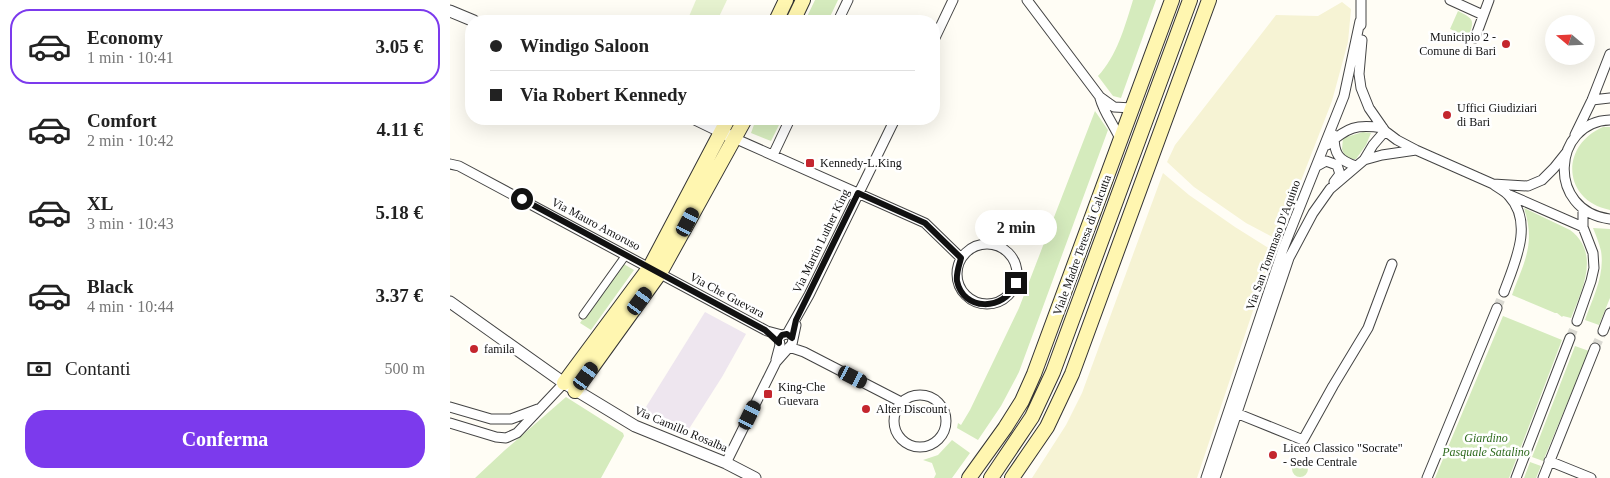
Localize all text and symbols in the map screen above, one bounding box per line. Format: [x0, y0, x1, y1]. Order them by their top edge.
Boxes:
north arrow [1545, 15, 1595, 65]
map controls [1545, 15, 1595, 65]
icon: car [27, 24, 72, 69]
text: Economy [87, 27, 163, 48]
place label: Municipio 2 - Comune di Bari [1419, 30, 1497, 58]
text: Windigo Saloon [520, 35, 649, 56]
text: 3.05 € [376, 36, 423, 57]
marker: Municipio 2 - Comune di Bari [1500, 38, 1512, 50]
text: 1 min · 10:41 [87, 49, 174, 66]
text: Via Robert Kennedy [520, 84, 687, 105]
place label: Uffici Giudiziari di Bari [1457, 101, 1538, 129]
icon: car [27, 107, 72, 152]
marker: Uffici Giudiziari di Bari [1441, 109, 1453, 121]
text: Comfort [87, 110, 157, 131]
text: 4.11 € [377, 119, 423, 140]
text: 2 min · 10:42 [87, 132, 174, 149]
place label: Kennedy-L.King [820, 156, 902, 170]
marker: Kennedy-L.King [804, 157, 816, 169]
street label: Viale Madre Teresa di Calcutta [1050, 172, 1114, 317]
street label: Via San Tommaso D'Aquino [1243, 178, 1303, 312]
street label: Via Martin Luther King [790, 187, 852, 295]
route start [511, 188, 533, 210]
icon: car [27, 190, 72, 235]
text: XL [87, 193, 113, 214]
street label: Via Mauro Amoruso [549, 195, 643, 253]
text: 5.18 € [376, 202, 423, 223]
car [674, 205, 701, 239]
callout: 2 min [975, 210, 1057, 246]
text: 3 min · 10:43 [87, 215, 174, 232]
text: 2 min [997, 219, 1035, 236]
street label: Via Che Guevara [687, 269, 767, 321]
route end [1005, 272, 1027, 294]
icon: car [27, 273, 72, 318]
text: Black [87, 276, 133, 297]
car [625, 284, 654, 318]
text: 3.37 € [376, 285, 423, 306]
text: 4 min · 10:44 [87, 298, 174, 315]
place label: famila [484, 342, 515, 356]
marker: famila [468, 343, 480, 355]
icon: cash [25, 355, 53, 383]
text: Contanti [65, 358, 130, 379]
car [571, 359, 600, 393]
text: 500 m [385, 360, 425, 377]
car [836, 364, 869, 390]
place label: King-Che Guevara [778, 380, 825, 408]
marker: King-Che Guevara [762, 388, 774, 400]
car [736, 398, 763, 432]
place label: Alter Discount [876, 402, 948, 416]
street label: Via Camillo Rosalba [632, 403, 730, 455]
marker: Alter Discount [860, 403, 872, 415]
button: Conferma [25, 410, 425, 468]
park label: Giardino Pasquale Satalino [1441, 431, 1530, 459]
place label: Liceo Classico "Socrate" - Sede Centrale [1283, 441, 1403, 469]
marker: Liceo Classico "Socrate" - Sede Centrale [1267, 449, 1279, 461]

